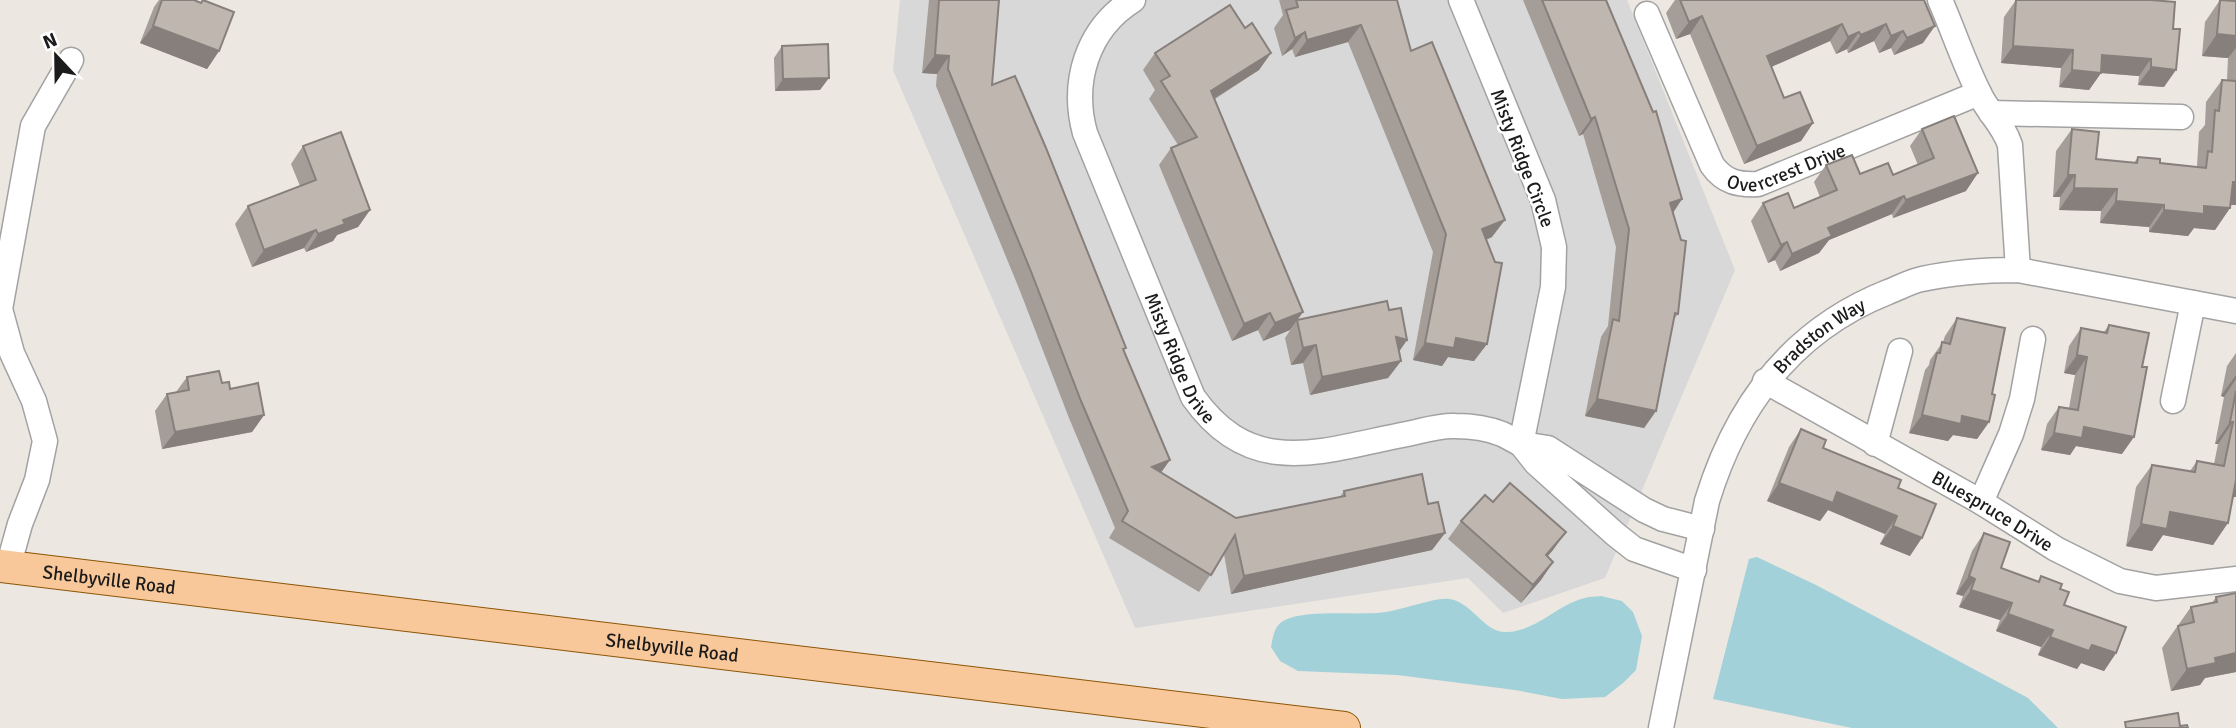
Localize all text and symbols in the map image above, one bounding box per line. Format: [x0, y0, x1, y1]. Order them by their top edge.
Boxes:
north arrow [21, 21, 91, 91]
text: N [39, 28, 61, 55]
street label: Misty Ridge Circle [1485, 86, 1559, 231]
street label: Overcrest Drive [1724, 138, 1849, 197]
street label: Misty Ridge Drive [1139, 289, 1220, 429]
street label: Bradston Way [1768, 293, 1869, 379]
street label: Bluespruce Drive [1927, 466, 2057, 557]
street label: Shelbyville Road [41, 560, 177, 600]
street label: Shelbyville Road [604, 628, 740, 668]

